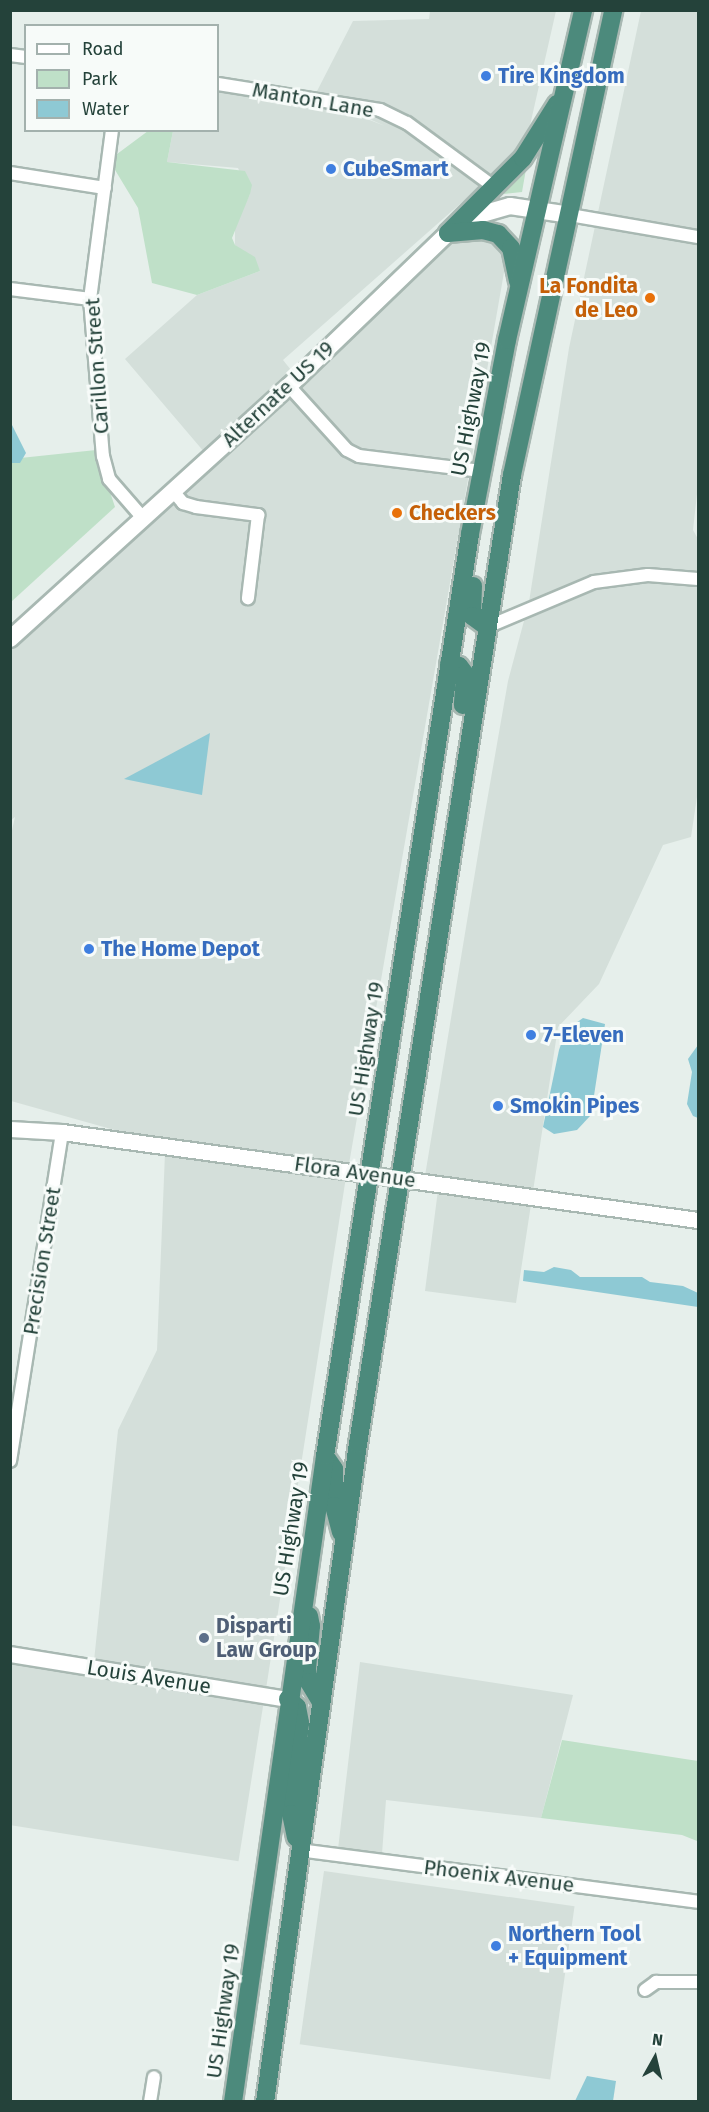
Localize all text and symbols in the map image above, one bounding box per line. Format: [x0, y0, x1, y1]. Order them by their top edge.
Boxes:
legend [24, 24, 219, 132]
text: Road [82, 38, 124, 60]
place label: Tire Kingdom [498, 63, 625, 89]
text: Park [82, 68, 117, 90]
marker: Tire Kingdom [479, 69, 493, 83]
street label: Manton Lane [250, 77, 376, 123]
text: Water [82, 98, 129, 120]
place label: CubeSmart [343, 156, 449, 182]
marker: CubeSmart [324, 162, 338, 176]
place label: La Fondita de Leo [539, 273, 638, 323]
marker: La Fondita de Leo [643, 291, 657, 305]
street label: Carillon Street [80, 297, 114, 435]
street label: Alternate US 19 [217, 336, 339, 452]
street label: US Highway 19 [446, 340, 496, 478]
place label: Checkers [409, 500, 496, 526]
marker: Checkers [390, 506, 404, 520]
place label: The Home Depot [101, 936, 260, 962]
marker: The Home Depot [82, 942, 96, 956]
street label: US Highway 19 [343, 980, 389, 1118]
place label: 7-Eleven [543, 1022, 624, 1048]
marker: 7-Eleven [524, 1028, 538, 1042]
place label: Smokin Pipes [510, 1093, 639, 1119]
marker: Smokin Pipes [491, 1099, 505, 1113]
street label: Flora Avenue [293, 1151, 417, 1193]
street label: Precision Street [18, 1185, 66, 1337]
street label: US Highway 19 [268, 1460, 314, 1598]
place label: Disparti Law Group [216, 1613, 317, 1663]
marker: Disparti Law Group [197, 1631, 211, 1645]
street label: Louis Avenue [85, 1655, 213, 1699]
street label: Phoenix Avenue [422, 1854, 576, 1898]
place label: Northern Tool + Equipment [508, 1921, 641, 1971]
marker: Northern Tool + Equipment [489, 1939, 503, 1953]
street label: US Highway 19 [201, 1942, 245, 2080]
north arrow [625, 2028, 685, 2088]
text: N [651, 2030, 664, 2050]

